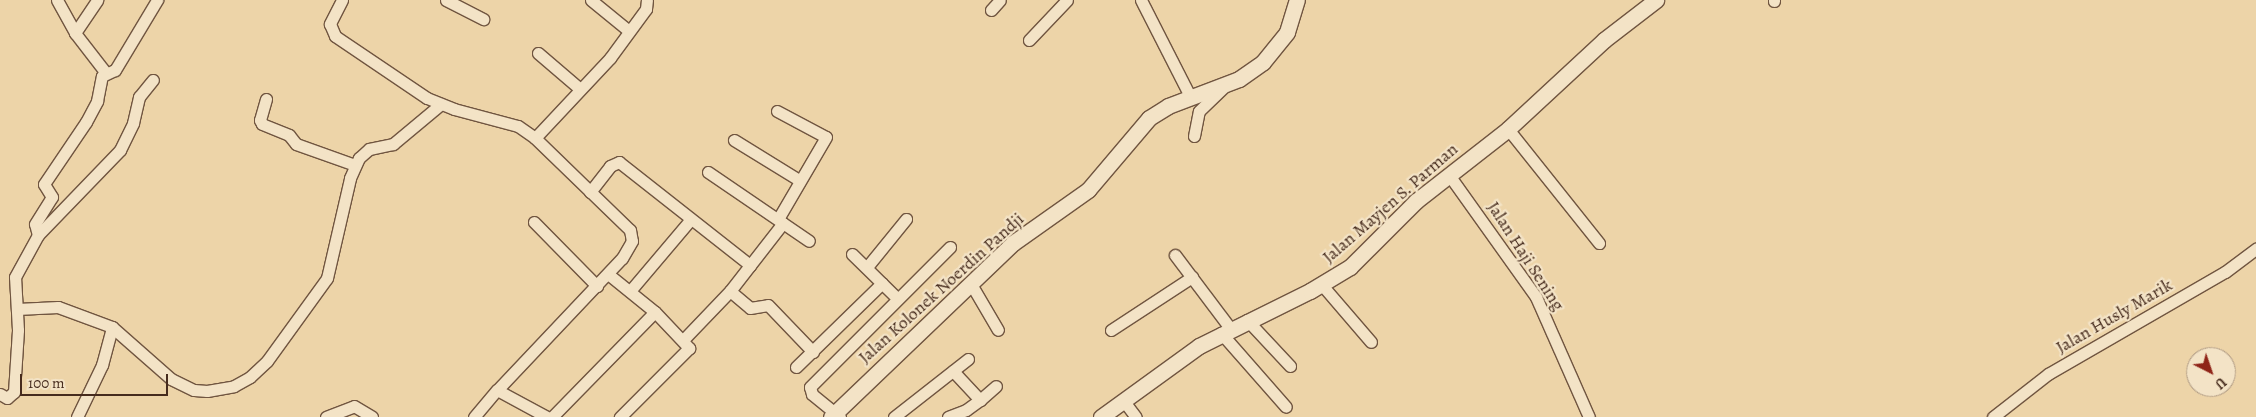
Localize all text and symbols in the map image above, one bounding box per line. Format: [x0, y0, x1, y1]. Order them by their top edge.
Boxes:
street label: Jalan Mayjen S. Parman [1318, 138, 1462, 268]
street label: Jalan Haji Sening [1483, 197, 1569, 315]
street label: Jalan Kolonek Noerdin Pandji [854, 208, 1028, 368]
street label: Jalan Husly Marik [2052, 274, 2176, 358]
north arrow [2186, 347, 2236, 397]
scale bar [22, 364, 170, 396]
text: 100 m [28, 373, 65, 393]
text: U [2211, 373, 2230, 393]

